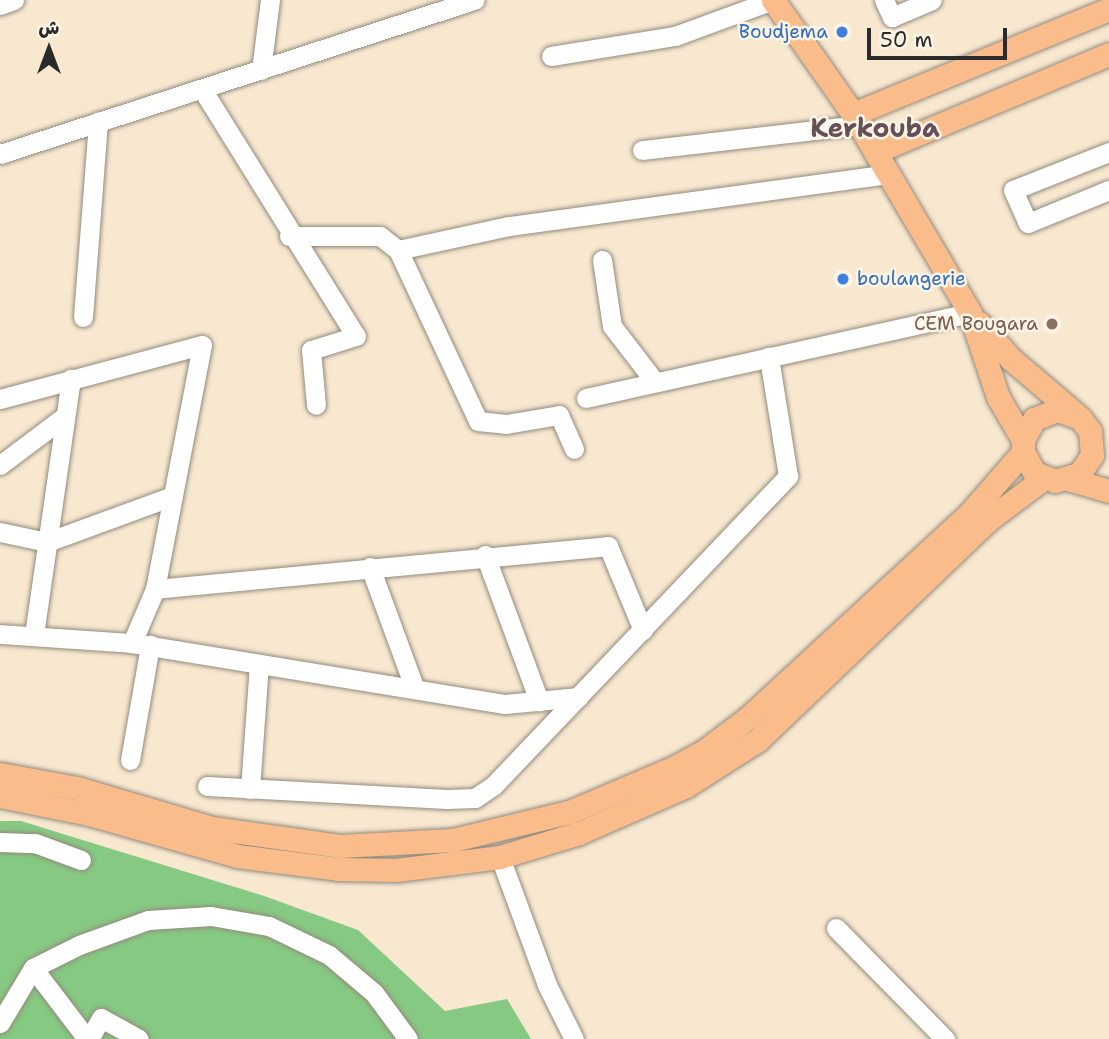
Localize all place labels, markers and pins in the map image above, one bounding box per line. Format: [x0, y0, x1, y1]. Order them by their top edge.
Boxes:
place label: Boudjema [739, 21, 828, 43]
marker: Boudjema [834, 24, 850, 40]
place label: boulangerie [857, 268, 966, 290]
marker: boulangerie [835, 271, 851, 287]
place label: CEM Bougara [914, 313, 1038, 335]
marker: CEM Bougara [1044, 316, 1060, 332]

